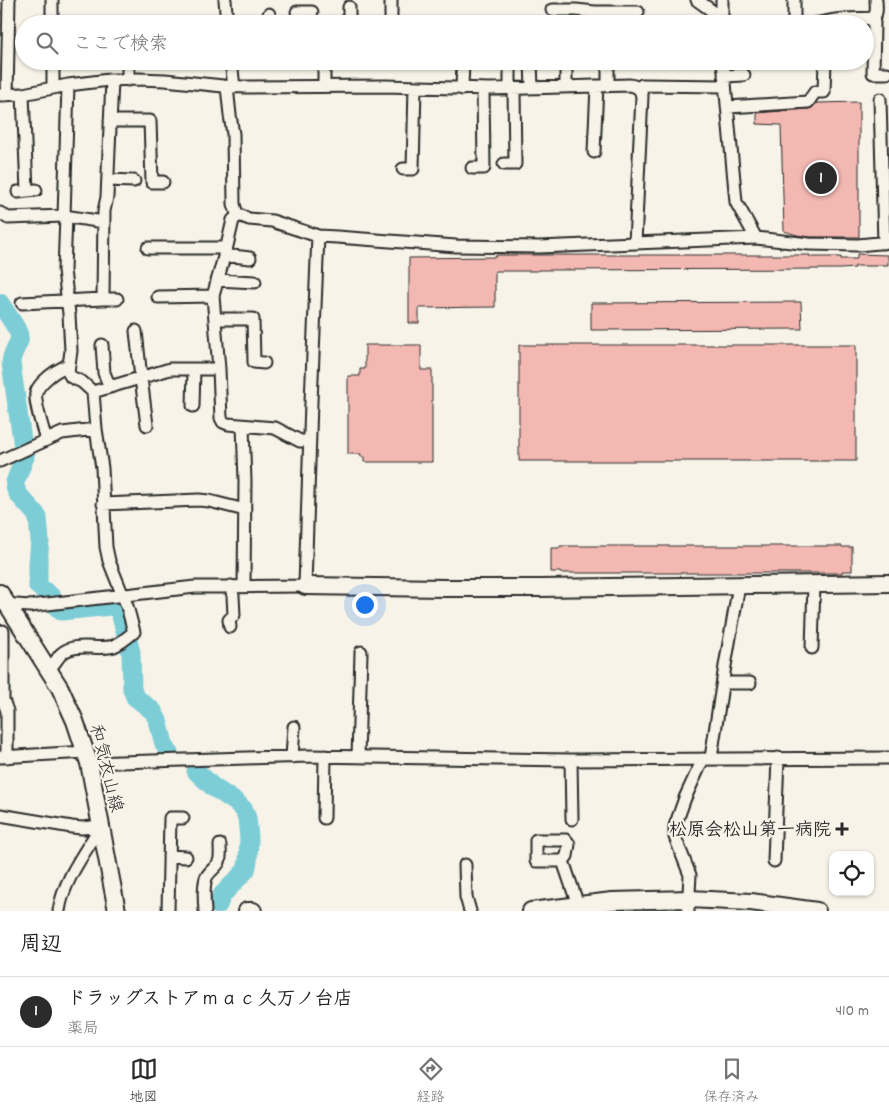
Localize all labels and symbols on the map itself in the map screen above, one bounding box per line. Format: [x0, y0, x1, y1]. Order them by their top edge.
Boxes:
pin: 1 [805, 159, 837, 197]
your location [352, 592, 378, 618]
street label: 和気衣山線 [82, 722, 128, 815]
place label: 松原会松山第一病院 [669, 819, 831, 844]
marker: 松原会松山第一病院 [835, 822, 849, 836]

